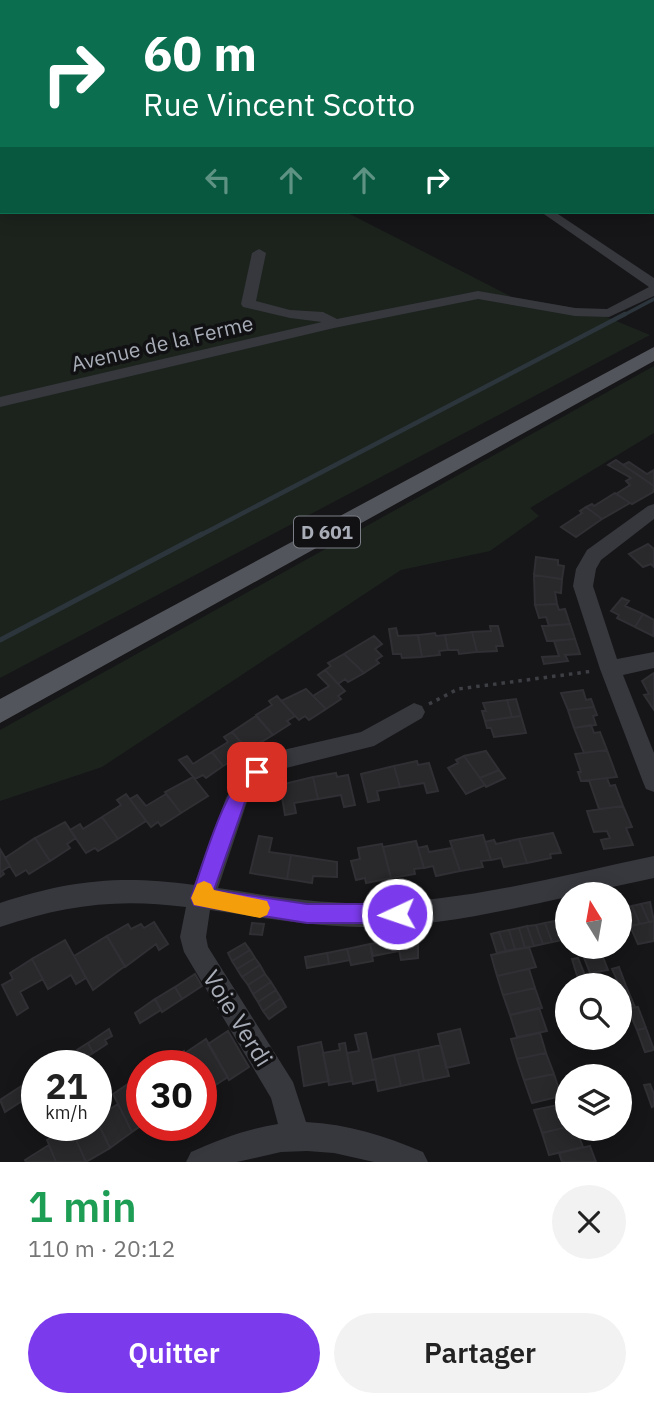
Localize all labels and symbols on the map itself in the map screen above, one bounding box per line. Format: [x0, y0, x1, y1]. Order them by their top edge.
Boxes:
street label: Avenue de la Ferme [68, 308, 256, 378]
road number: D 601 [294, 516, 360, 548]
pin [227, 742, 287, 802]
position arrow [360, 877, 434, 951]
north arrow [555, 882, 632, 959]
street label: Voie Verdi [196, 964, 280, 1072]
speed limit sign: 30 [126, 1050, 217, 1141]

